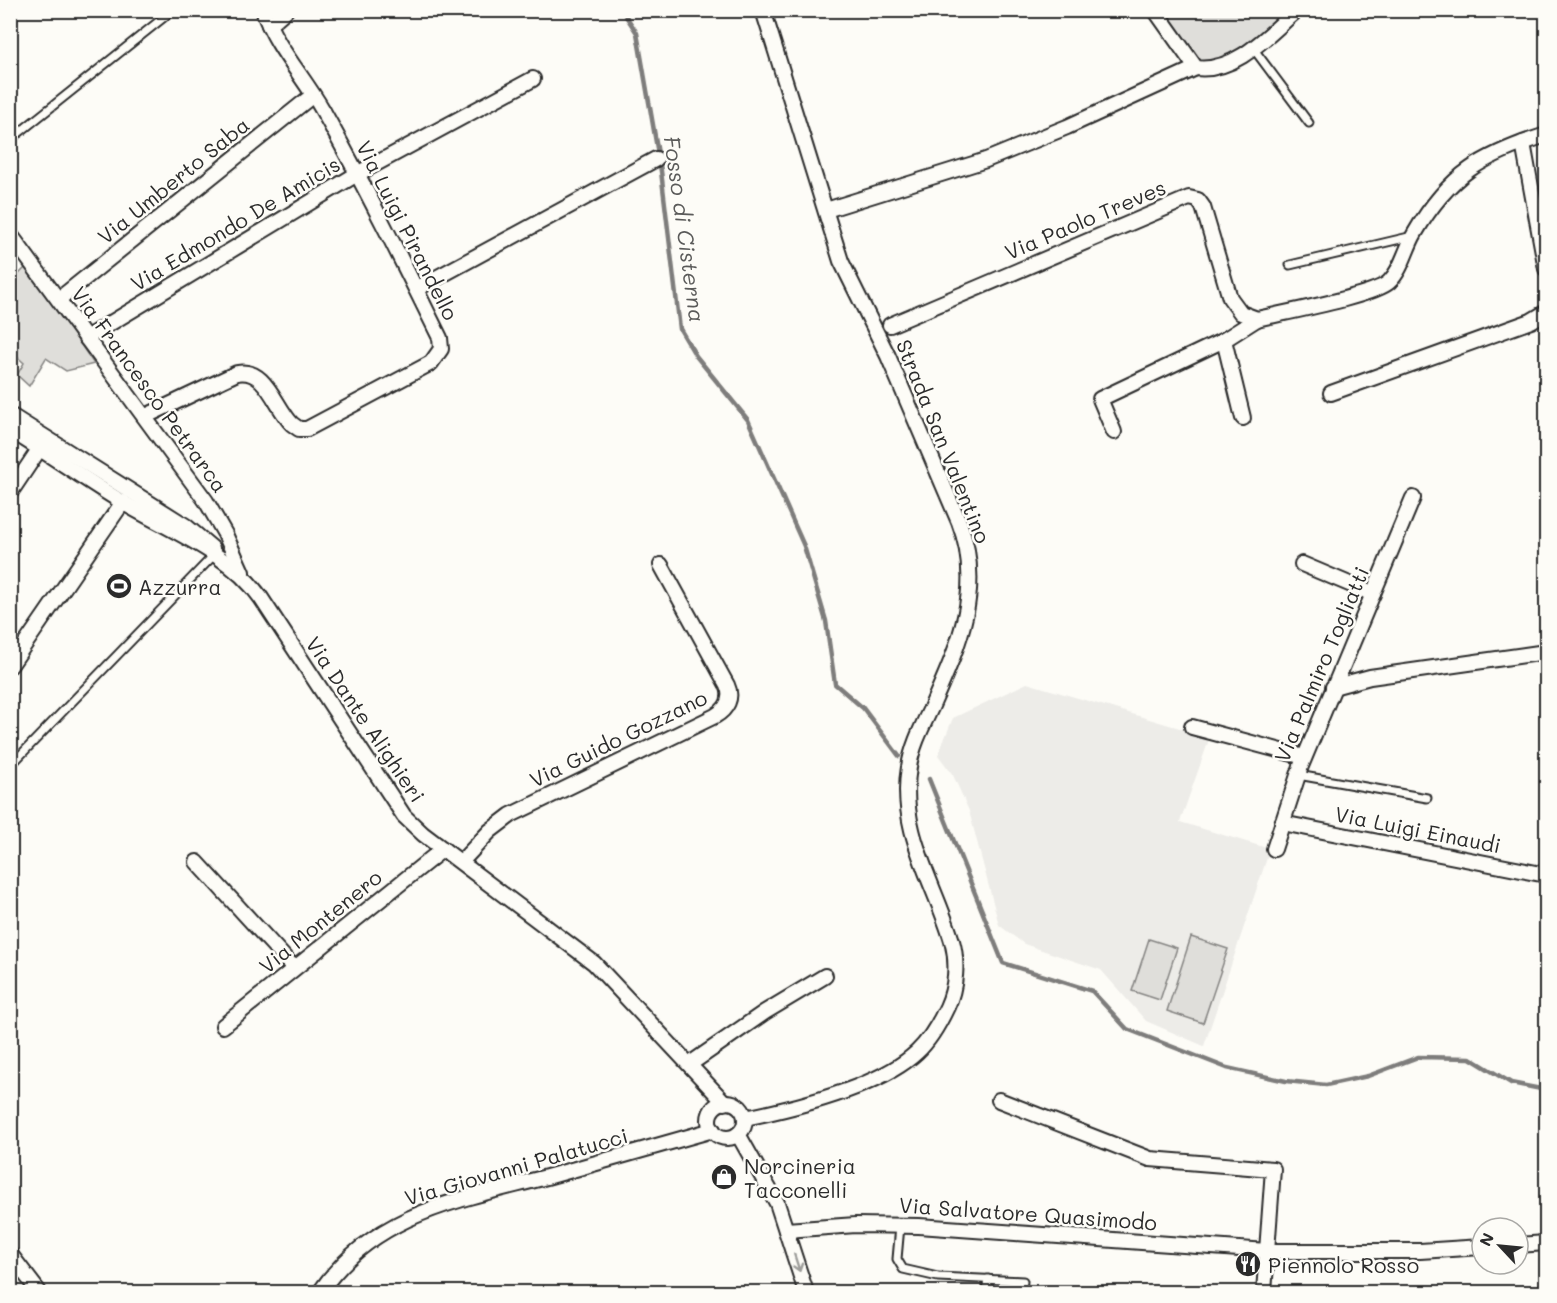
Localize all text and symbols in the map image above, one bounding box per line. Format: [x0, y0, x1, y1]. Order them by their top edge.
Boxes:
street label: Via Umberto Saba [92, 111, 254, 249]
water label: Fosso di Cisterna [658, 134, 712, 324]
street label: Via Luigi Pirandello [351, 136, 465, 324]
street label: Via Edmondo De Amicis [126, 150, 344, 296]
street label: Via Paolo Treves [1001, 173, 1169, 265]
street label: Via Francesco Petrarca [66, 281, 234, 497]
street label: Strada San Valentino [891, 335, 997, 547]
street label: Via Palmiro Togliatti [1268, 562, 1374, 766]
sports icon: Azzurra [104, 571, 134, 601]
place label: Azzurra [138, 573, 222, 600]
street label: Via Dante Alighieri [300, 631, 432, 807]
street label: Via Guido Gozzano [525, 683, 711, 793]
street label: Via Luigi Einaudi [1333, 800, 1503, 858]
street label: Via Montenero [253, 863, 387, 979]
street label: Via Giovanni Palatucci [401, 1121, 631, 1211]
place label: Norcineria Tacconelli [744, 1152, 856, 1203]
shop icon: Norcineria Tacconelli [709, 1162, 739, 1192]
street label: Via Salvatore Quasimodo [898, 1191, 1158, 1235]
north arrow [1470, 1216, 1530, 1276]
text: N [1474, 1229, 1498, 1249]
restaurant icon: Piennolo Rosso [1233, 1249, 1263, 1279]
place label: Piennolo Rosso [1268, 1251, 1419, 1278]
one-way arrow [792, 1253, 803, 1272]

